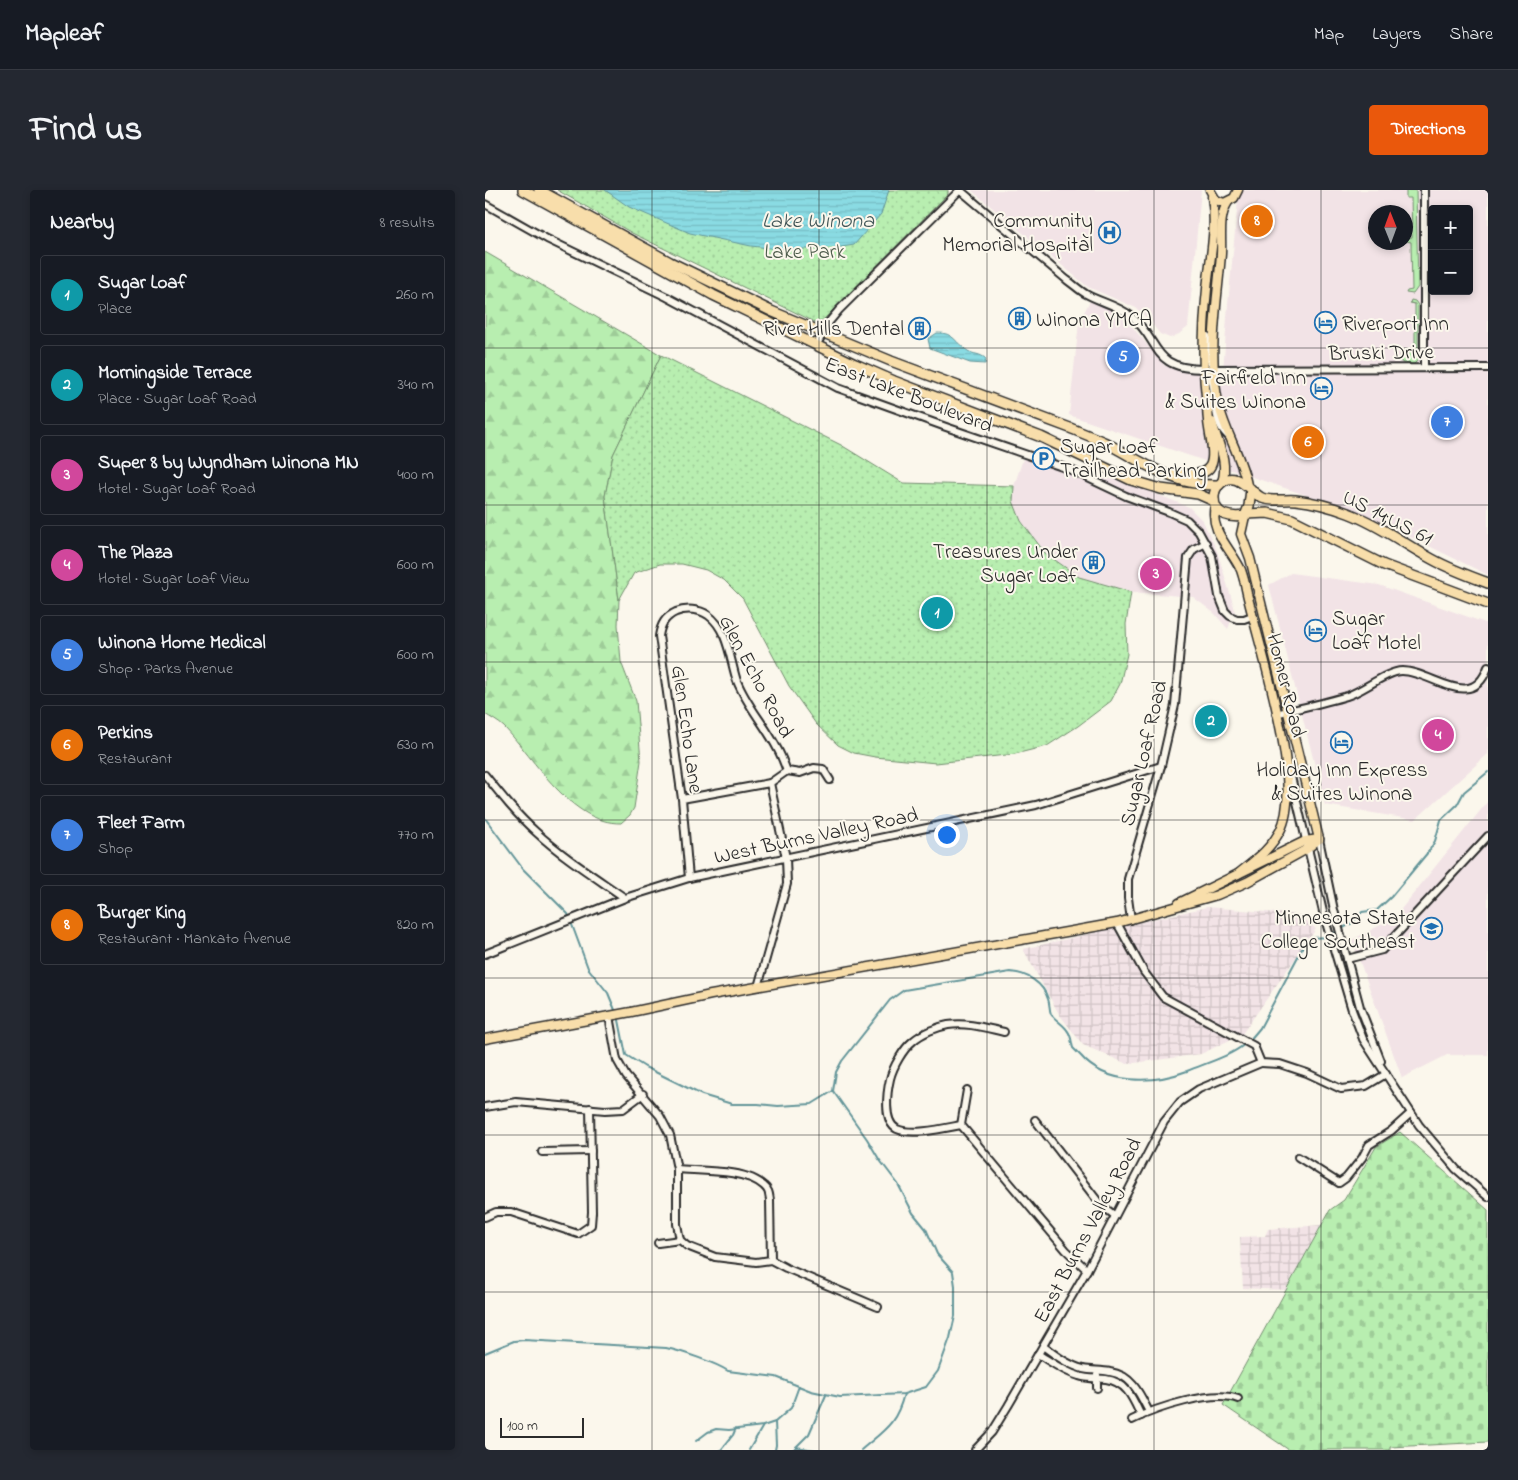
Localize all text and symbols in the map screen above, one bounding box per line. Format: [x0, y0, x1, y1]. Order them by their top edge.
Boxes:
text: Mapleaf [25, 17, 104, 52]
text: Map [1314, 22, 1344, 48]
text: Layers [1372, 22, 1422, 48]
text: Share [1450, 22, 1493, 48]
text: Find us [30, 105, 142, 156]
button: Directions [1369, 105, 1488, 155]
pin: 8 [1241, 202, 1273, 240]
north arrow [1368, 205, 1413, 250]
map controls [1428, 205, 1473, 295]
button: + [1428, 205, 1473, 250]
water label: Lake Winona [762, 206, 875, 238]
place label: Community Memorial Hospital [942, 207, 1093, 261]
text: Nearby [50, 208, 114, 238]
text: 8 results [379, 211, 435, 235]
hospital icon: Community Memorial Hospital [1097, 220, 1121, 244]
park label: Lake Park [765, 238, 846, 268]
button: − [1428, 250, 1473, 295]
text: Sugar Loaf [98, 270, 186, 297]
text: 1 [64, 283, 70, 307]
text: 260 m [396, 283, 434, 307]
text: Place [98, 297, 132, 321]
place label: Winona YMCA [1036, 306, 1152, 336]
building icon: Winona YMCA [1008, 307, 1032, 331]
place label: Riverport Inn [1342, 310, 1449, 340]
hotel icon: Riverport Inn [1314, 311, 1338, 335]
place label: River Hills Dental [763, 315, 904, 345]
building icon: River Hills Dental [908, 316, 932, 340]
pin: 5 [1107, 338, 1139, 376]
street label: Bruski Drive [1327, 338, 1435, 370]
street label: East Lake Boulevard [820, 350, 997, 442]
text: Morningside Terrace [98, 360, 251, 387]
place label: Fairfield Inn & Suites Winona [1165, 364, 1306, 418]
text: 2 [63, 373, 71, 397]
text: 340 m [397, 373, 434, 397]
hotel icon: Fairfield Inn & Suites Winona [1310, 377, 1334, 401]
text: Place · Sugar Loaf Road [98, 387, 257, 411]
pin: 7 [1431, 403, 1463, 441]
pin: 6 [1292, 423, 1324, 461]
place label: Sugar Loaf Trailhead Parking [1060, 433, 1207, 489]
parking icon: Sugar Loaf Trailhead Parking [1032, 446, 1056, 470]
text: Super 8 by Wyndham Winona MN [98, 450, 359, 477]
text: 3 [64, 463, 70, 487]
text: 400 m [397, 463, 434, 487]
text: Hotel · Sugar Loaf Road [98, 477, 256, 501]
street label: US 14;US 61 [1337, 483, 1438, 555]
place label: Treasures Under Sugar Loaf [933, 538, 1078, 594]
text: The Plaza [98, 540, 173, 567]
building icon: Treasures Under Sugar Loaf [1082, 551, 1106, 575]
text: 4 [64, 553, 70, 577]
text: 600 m [397, 553, 434, 577]
pin: 3 [1140, 555, 1172, 593]
text: Hotel · Sugar Loaf View [98, 567, 250, 591]
pin: 1 [921, 594, 953, 632]
place label: Sugar Loaf Motel [1332, 605, 1421, 659]
street label: Glen Echo Road [710, 610, 800, 744]
hotel icon: Sugar Loaf Motel [1304, 618, 1328, 642]
text: Winona Home Medical [98, 630, 266, 657]
street label: Homer Road [1258, 630, 1313, 741]
text: 5 [62, 643, 72, 667]
text: 600 m [397, 643, 434, 667]
text: Shop · Parks Avenue [98, 657, 233, 681]
street label: Glen Echo Lane [662, 663, 710, 796]
street label: Sugar Loaf Road [1114, 677, 1178, 830]
pin: 2 [1195, 702, 1227, 740]
pin: 4 [1422, 716, 1454, 754]
text: Perkins [98, 720, 153, 747]
hotel icon: Holiday Inn Express & Suites Winona [1330, 730, 1354, 754]
text: 6 [63, 733, 71, 757]
text: 630 m [397, 733, 434, 757]
text: Restaurant [98, 747, 172, 771]
place label: Holiday Inn Express & Suites Winona [1256, 756, 1428, 810]
street label: West Burns Valley Road [712, 801, 922, 875]
text: Fleet Farm [98, 810, 185, 837]
your location [934, 822, 960, 848]
text: 7 [64, 823, 70, 847]
text: 770 m [397, 823, 434, 847]
text: Shop [98, 837, 133, 861]
text: Burger King [98, 900, 186, 927]
place label: Minnesota State College Southeast [1261, 904, 1416, 960]
text: 8 [64, 913, 70, 937]
text: 820 m [397, 913, 434, 937]
school or university icon: Minnesota State College Southeast [1419, 917, 1443, 941]
text: Restaurant · Mankato Avenue [98, 927, 291, 951]
street label: East Burns Valley Road [1027, 1133, 1152, 1330]
scale bar [500, 1415, 584, 1438]
text: 100 m [507, 1416, 538, 1437]

